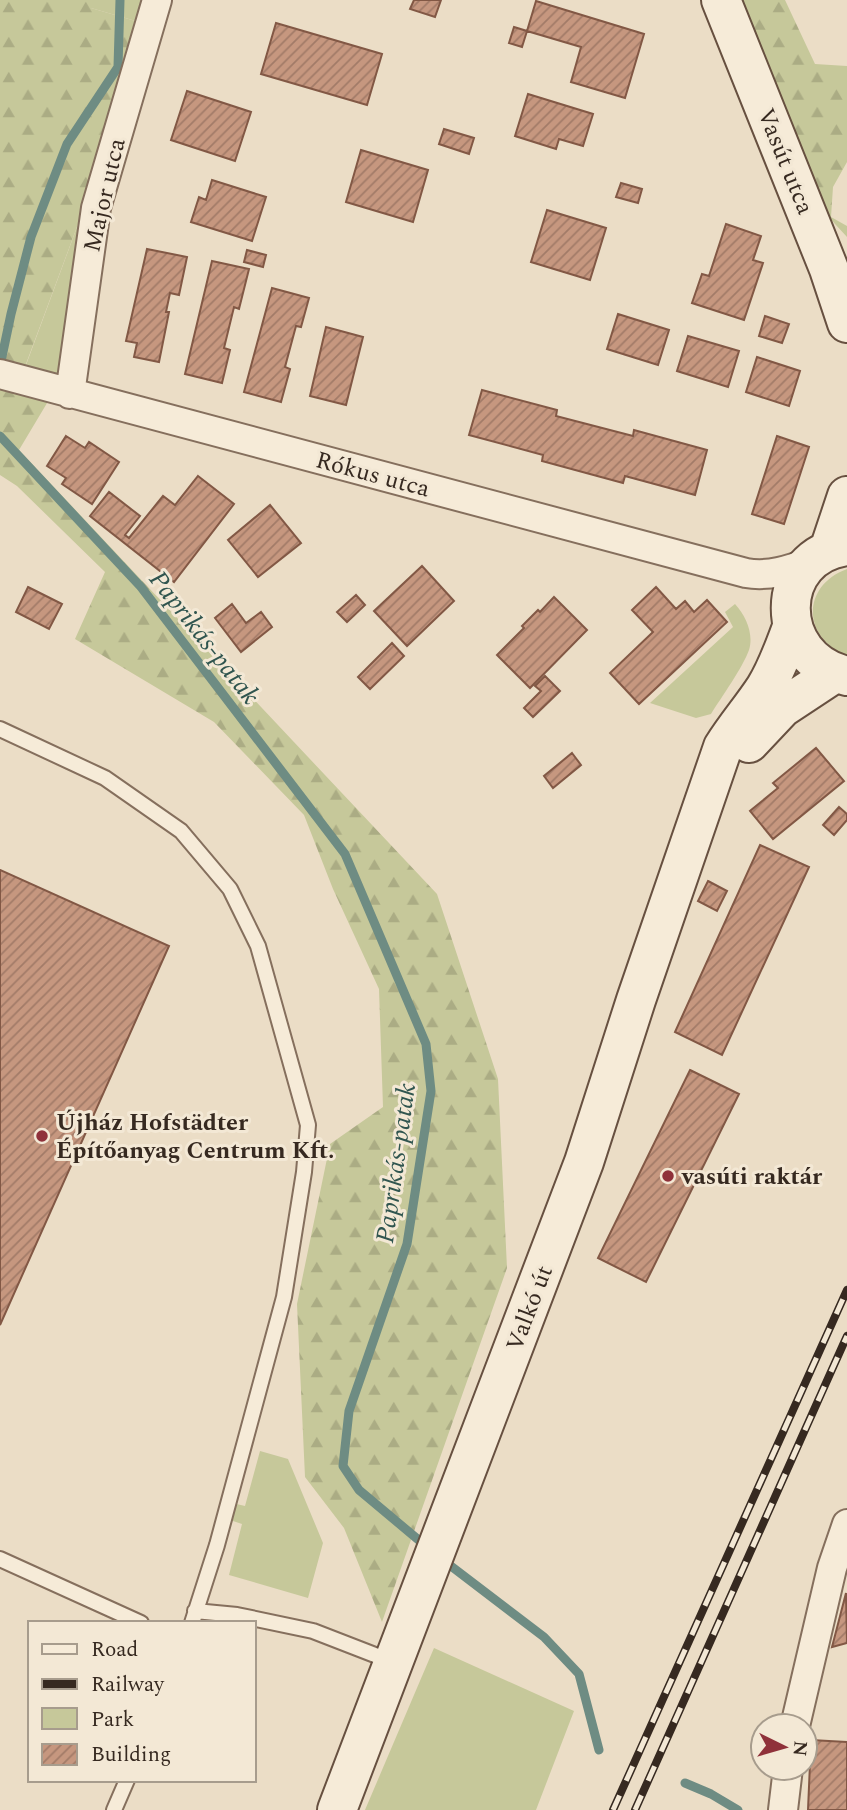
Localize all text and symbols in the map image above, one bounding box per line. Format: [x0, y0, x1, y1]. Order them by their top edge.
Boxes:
street label: Vasút utca [747, 103, 823, 220]
street label: Major utca [74, 134, 136, 256]
street label: Rókus utca [312, 442, 434, 508]
water label: Paprikás-patak [139, 562, 270, 713]
water label: Paprikás-patak [365, 1081, 427, 1246]
place label: Újház Hofstädter Építőanyag Centrum Kft. [56, 1105, 334, 1169]
marker: Újház Hofstädter Építőanyag Centrum Kft. [34, 1128, 50, 1144]
place label: vasúti raktár [681, 1159, 823, 1195]
marker: vasúti raktár [660, 1168, 676, 1184]
street label: Valkó út [497, 1260, 563, 1356]
legend [28, 1621, 256, 1782]
text: Road [91, 1634, 138, 1666]
text: Railway [91, 1669, 165, 1701]
text: Park [91, 1704, 135, 1736]
north arrow [749, 1712, 819, 1782]
text: Building [91, 1739, 171, 1771]
text: N [784, 1739, 815, 1757]

